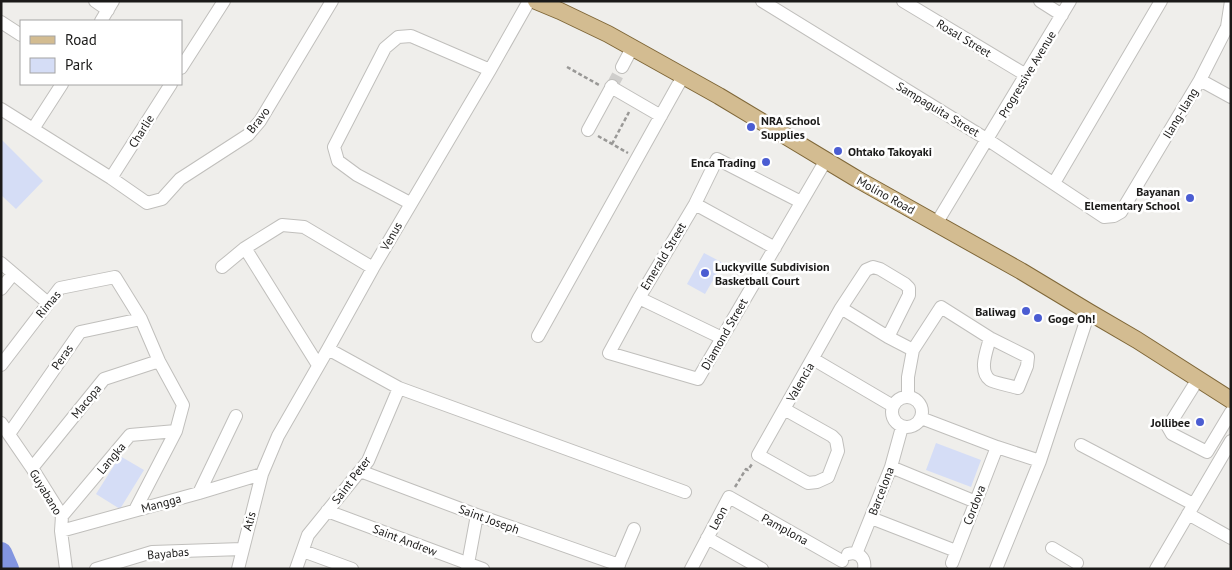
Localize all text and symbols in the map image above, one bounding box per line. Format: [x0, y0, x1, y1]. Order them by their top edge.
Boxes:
street label: Rosal Street [934, 16, 994, 60]
legend [20, 20, 182, 85]
street label: Progressive Avenue [995, 28, 1059, 120]
text: Road [65, 30, 97, 49]
text: Park [65, 55, 93, 74]
street label: Sampaguita Street [894, 78, 982, 140]
street label: Ilang-Ilang [1159, 85, 1201, 141]
street label: Bravo [243, 104, 273, 136]
street label: Charlie [125, 112, 157, 150]
place label: NRA School Supplies [761, 113, 820, 142]
marker: NRA School Supplies [745, 121, 757, 133]
place label: Ohtako Takoyaki [848, 144, 932, 159]
marker: Ohtako Takoyaki [832, 145, 844, 157]
place label: Enca Trading [691, 155, 756, 170]
marker: Enca Trading [760, 156, 772, 168]
street label: Molino Road [854, 173, 918, 217]
place label: Bayanan Elementary School [1085, 184, 1180, 213]
marker: Bayanan Elementary School [1184, 192, 1196, 204]
street label: Venus [376, 219, 405, 254]
street label: Emerald Street [637, 220, 689, 292]
place label: Luckyville Subdivision Basketball Court [715, 259, 829, 288]
marker: Luckyville Subdivision Basketball Court [699, 267, 711, 279]
street label: Rimas [32, 287, 64, 321]
street label: Diamond Street [697, 296, 751, 372]
place label: Baliwag [975, 304, 1016, 319]
marker: Baliwag [1020, 305, 1032, 317]
place label: Goge Oh! [1048, 311, 1095, 326]
marker: Goge Oh! [1032, 312, 1044, 324]
street label: Peras [48, 341, 76, 373]
street label: Valencia [782, 360, 817, 405]
street label: Macopa [68, 381, 104, 421]
place label: Jollibee [1150, 415, 1190, 430]
marker: Jollibee [1194, 416, 1206, 428]
street label: Langka [93, 439, 129, 477]
street label: Saint Peter [328, 453, 374, 507]
street label: Barcelona [865, 465, 897, 517]
street label: Guyabano [26, 466, 66, 518]
street label: Cordova [960, 483, 988, 527]
street label: Mangga [139, 490, 183, 516]
street label: Saint Joseph [457, 501, 521, 537]
street label: Leon [706, 504, 730, 532]
street label: Atis [239, 510, 259, 532]
street label: Pamplona [759, 510, 811, 548]
street label: Saint Andrew [371, 521, 440, 559]
street label: Bayabas [146, 544, 190, 562]

